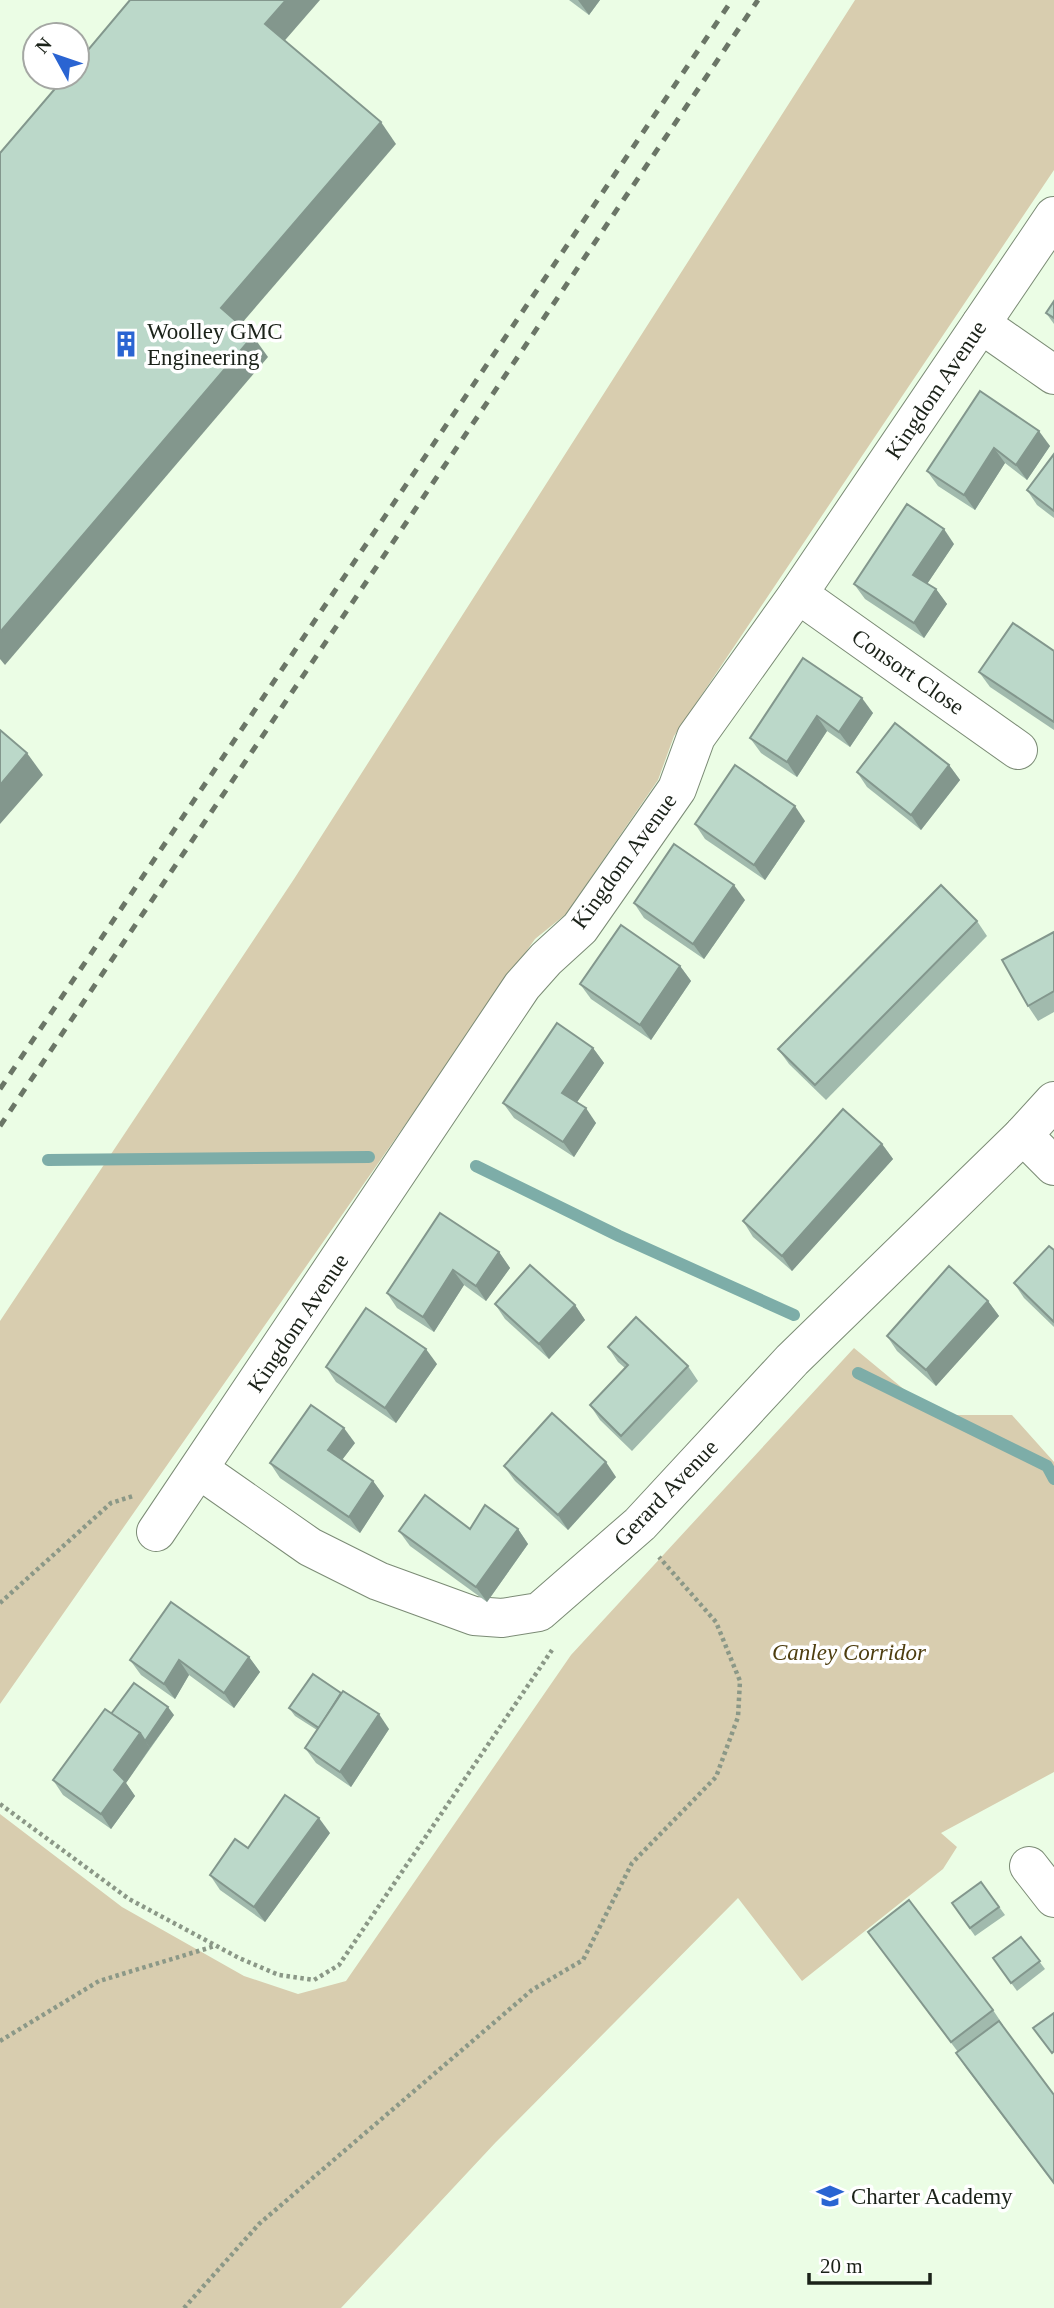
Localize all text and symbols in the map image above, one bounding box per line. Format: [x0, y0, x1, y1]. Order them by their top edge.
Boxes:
north arrow [21, 21, 91, 91]
text: N [31, 33, 56, 57]
street label: Kingdom Avenue [881, 316, 991, 464]
place label: Woolley GMC Engineering [147, 319, 283, 370]
building icon: Woolley GMC Engineering [111, 329, 141, 359]
street label: Consort Close [847, 624, 969, 720]
street label: Kingdom Avenue [567, 788, 681, 934]
street label: Kingdom Avenue [243, 1249, 353, 1397]
street label: Gerard Avenue [609, 1435, 723, 1551]
park label: Canley Corridor [772, 1640, 927, 1665]
school or university icon: Charter Academy [815, 2181, 845, 2211]
place label: Charter Academy [851, 2184, 1013, 2209]
scale bar [809, 2242, 930, 2286]
text: 20 m [820, 2254, 863, 2278]

